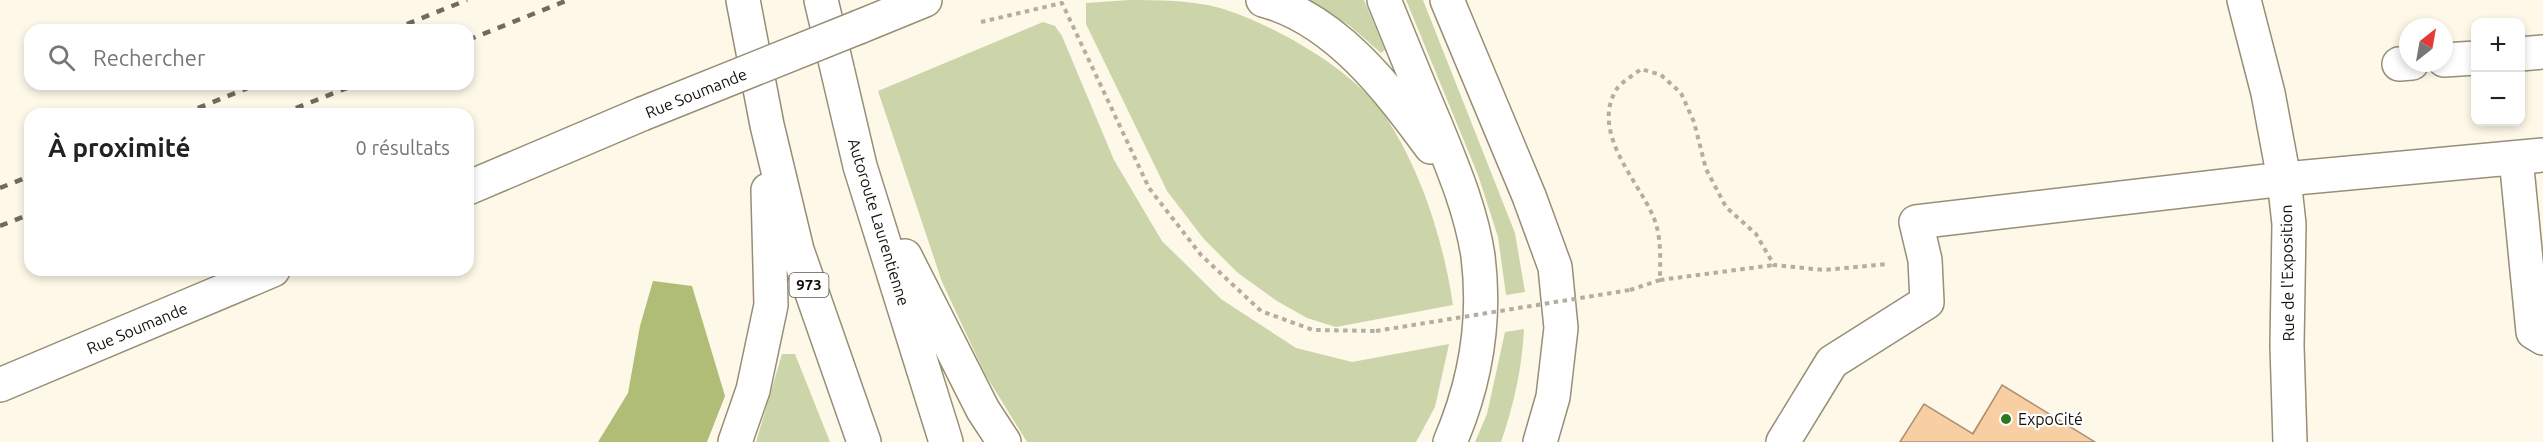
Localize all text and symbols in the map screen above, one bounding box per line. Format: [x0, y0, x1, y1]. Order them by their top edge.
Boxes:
north arrow [2399, 18, 2453, 72]
map controls [2471, 18, 2525, 126]
button: + [2471, 18, 2525, 72]
search box [24, 24, 474, 90]
icon: search [45, 41, 78, 74]
text: Rechercher [93, 45, 205, 70]
street label: Rue Soumande [643, 64, 749, 122]
button: − [2471, 72, 2525, 126]
text: À proximité [48, 133, 190, 162]
text: 0 résultats [356, 136, 450, 159]
street label: Autoroute Laurentienne [845, 136, 913, 308]
street label: Rue de l'Exposition [2277, 204, 2297, 342]
road number: 973 [790, 273, 828, 297]
street label: Rue Soumande [84, 299, 190, 357]
place label: ExpoCité [2018, 410, 2083, 428]
marker: ExpoCité [1999, 412, 2013, 426]

